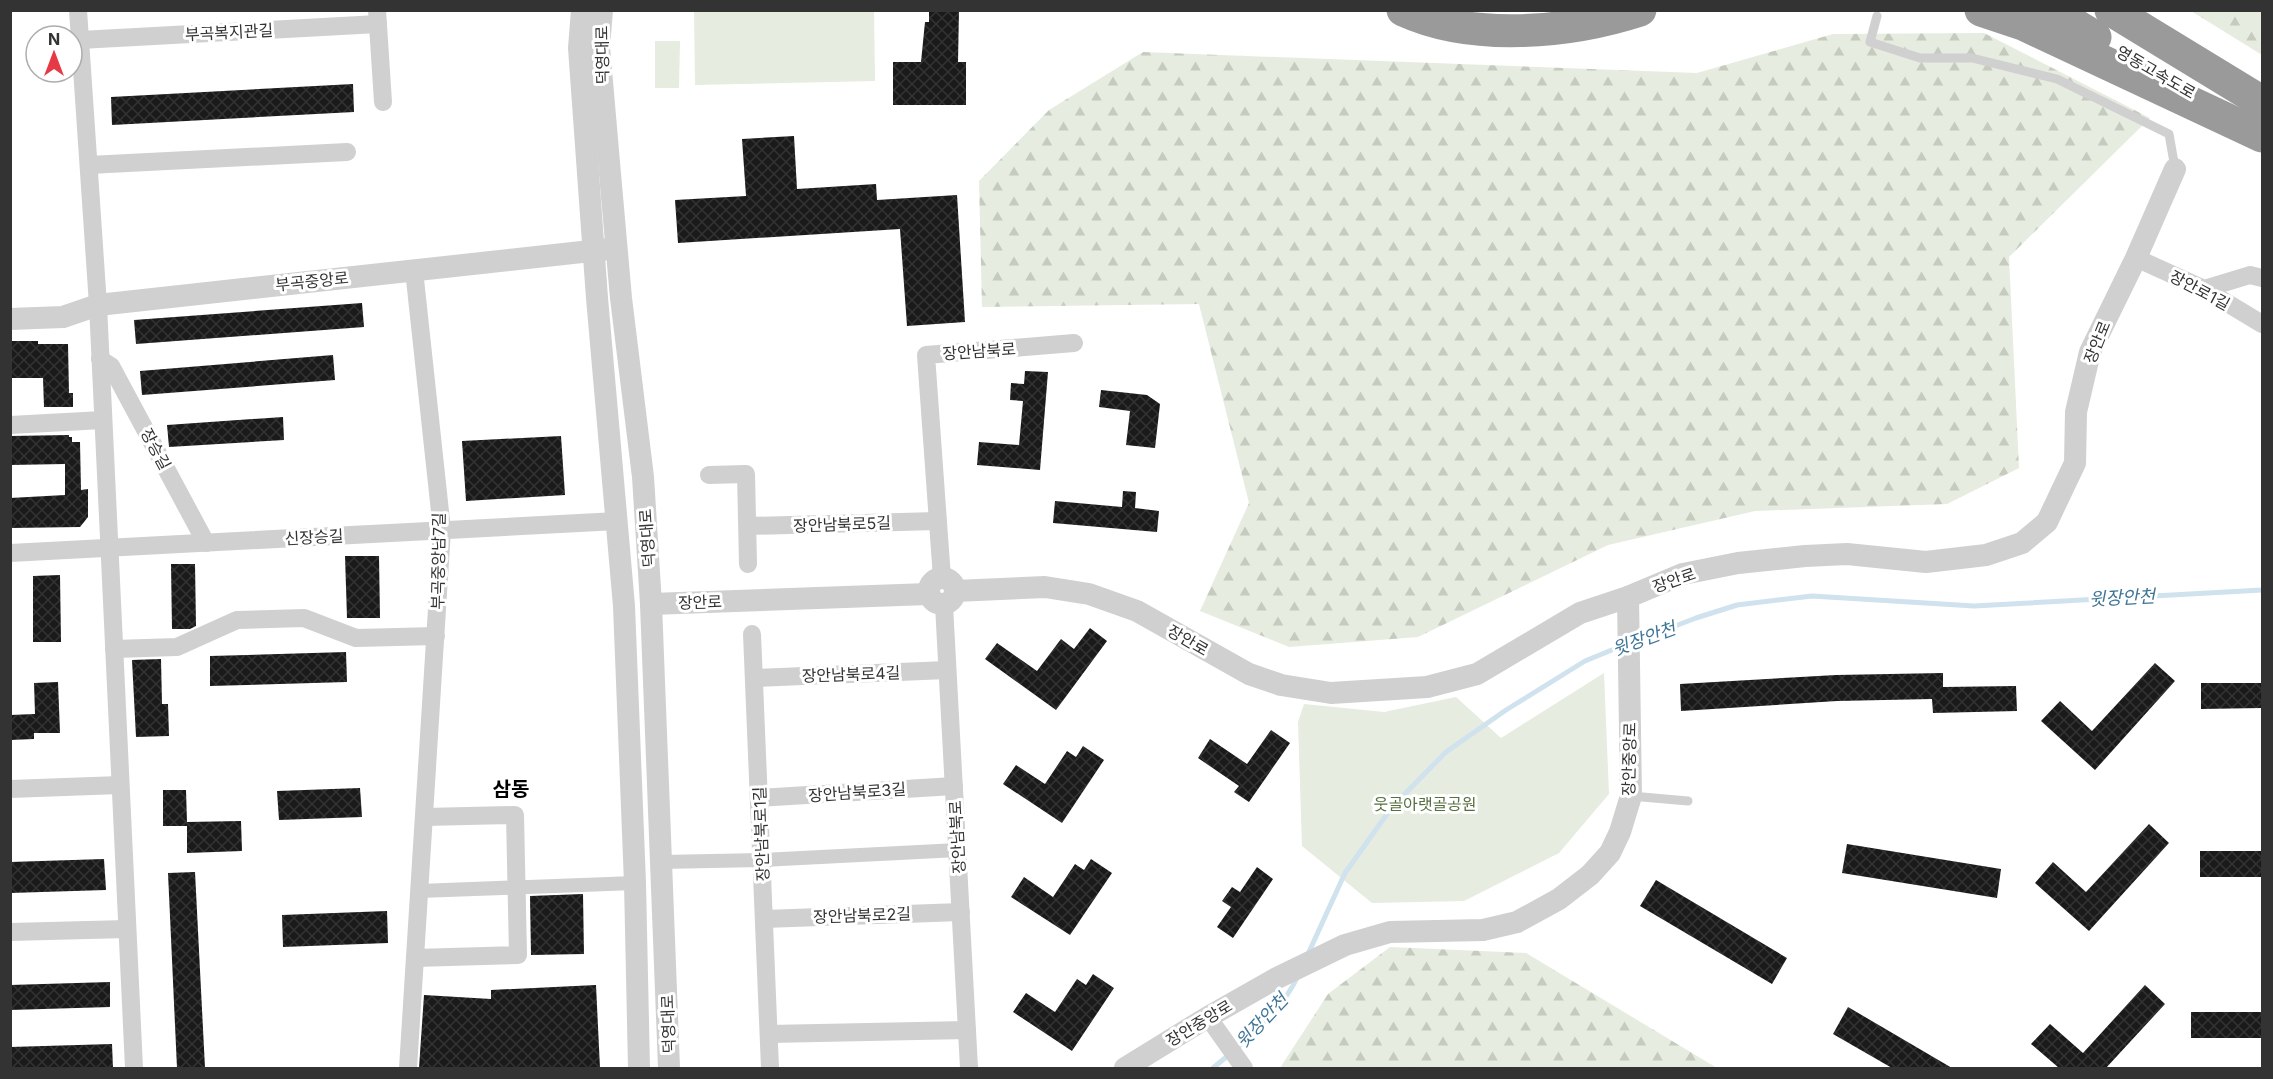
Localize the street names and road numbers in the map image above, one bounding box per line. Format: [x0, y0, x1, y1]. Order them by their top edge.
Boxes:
street label: 부곡복지관길 [184, 20, 274, 44]
street label: 덕영대로 [591, 25, 613, 85]
street label: 영동고속도로 [2113, 41, 2199, 103]
street label: 장안로1길 [2166, 266, 2234, 314]
street label: 부곡중앙로 [274, 267, 350, 295]
street label: 장안로 [2079, 318, 2115, 366]
street label: 장안남북로 [942, 338, 1017, 364]
street label: 장승길 [137, 425, 175, 473]
street label: 덕영대로 [635, 508, 659, 568]
street label: 부곡중앙남7길 [427, 512, 449, 610]
street label: 장안남북로5길 [793, 512, 891, 536]
street label: 신장승길 [284, 525, 344, 549]
street label: 장안로 [1650, 563, 1698, 597]
street label: 장안로 [678, 591, 723, 613]
street label: 장안로 [1164, 620, 1212, 660]
street label: 장안남북로4길 [801, 662, 901, 686]
street label: 장안중앙로 [1618, 722, 1640, 796]
street label: 장안남북로3길 [807, 779, 907, 805]
street label: 장안남북로1길 [749, 786, 773, 882]
street label: 장안남북로 [945, 799, 969, 874]
street label: 장안남북로2길 [813, 903, 911, 927]
street label: 덕영대로 [657, 994, 679, 1054]
street label: 장안중앙로 [1162, 995, 1236, 1051]

